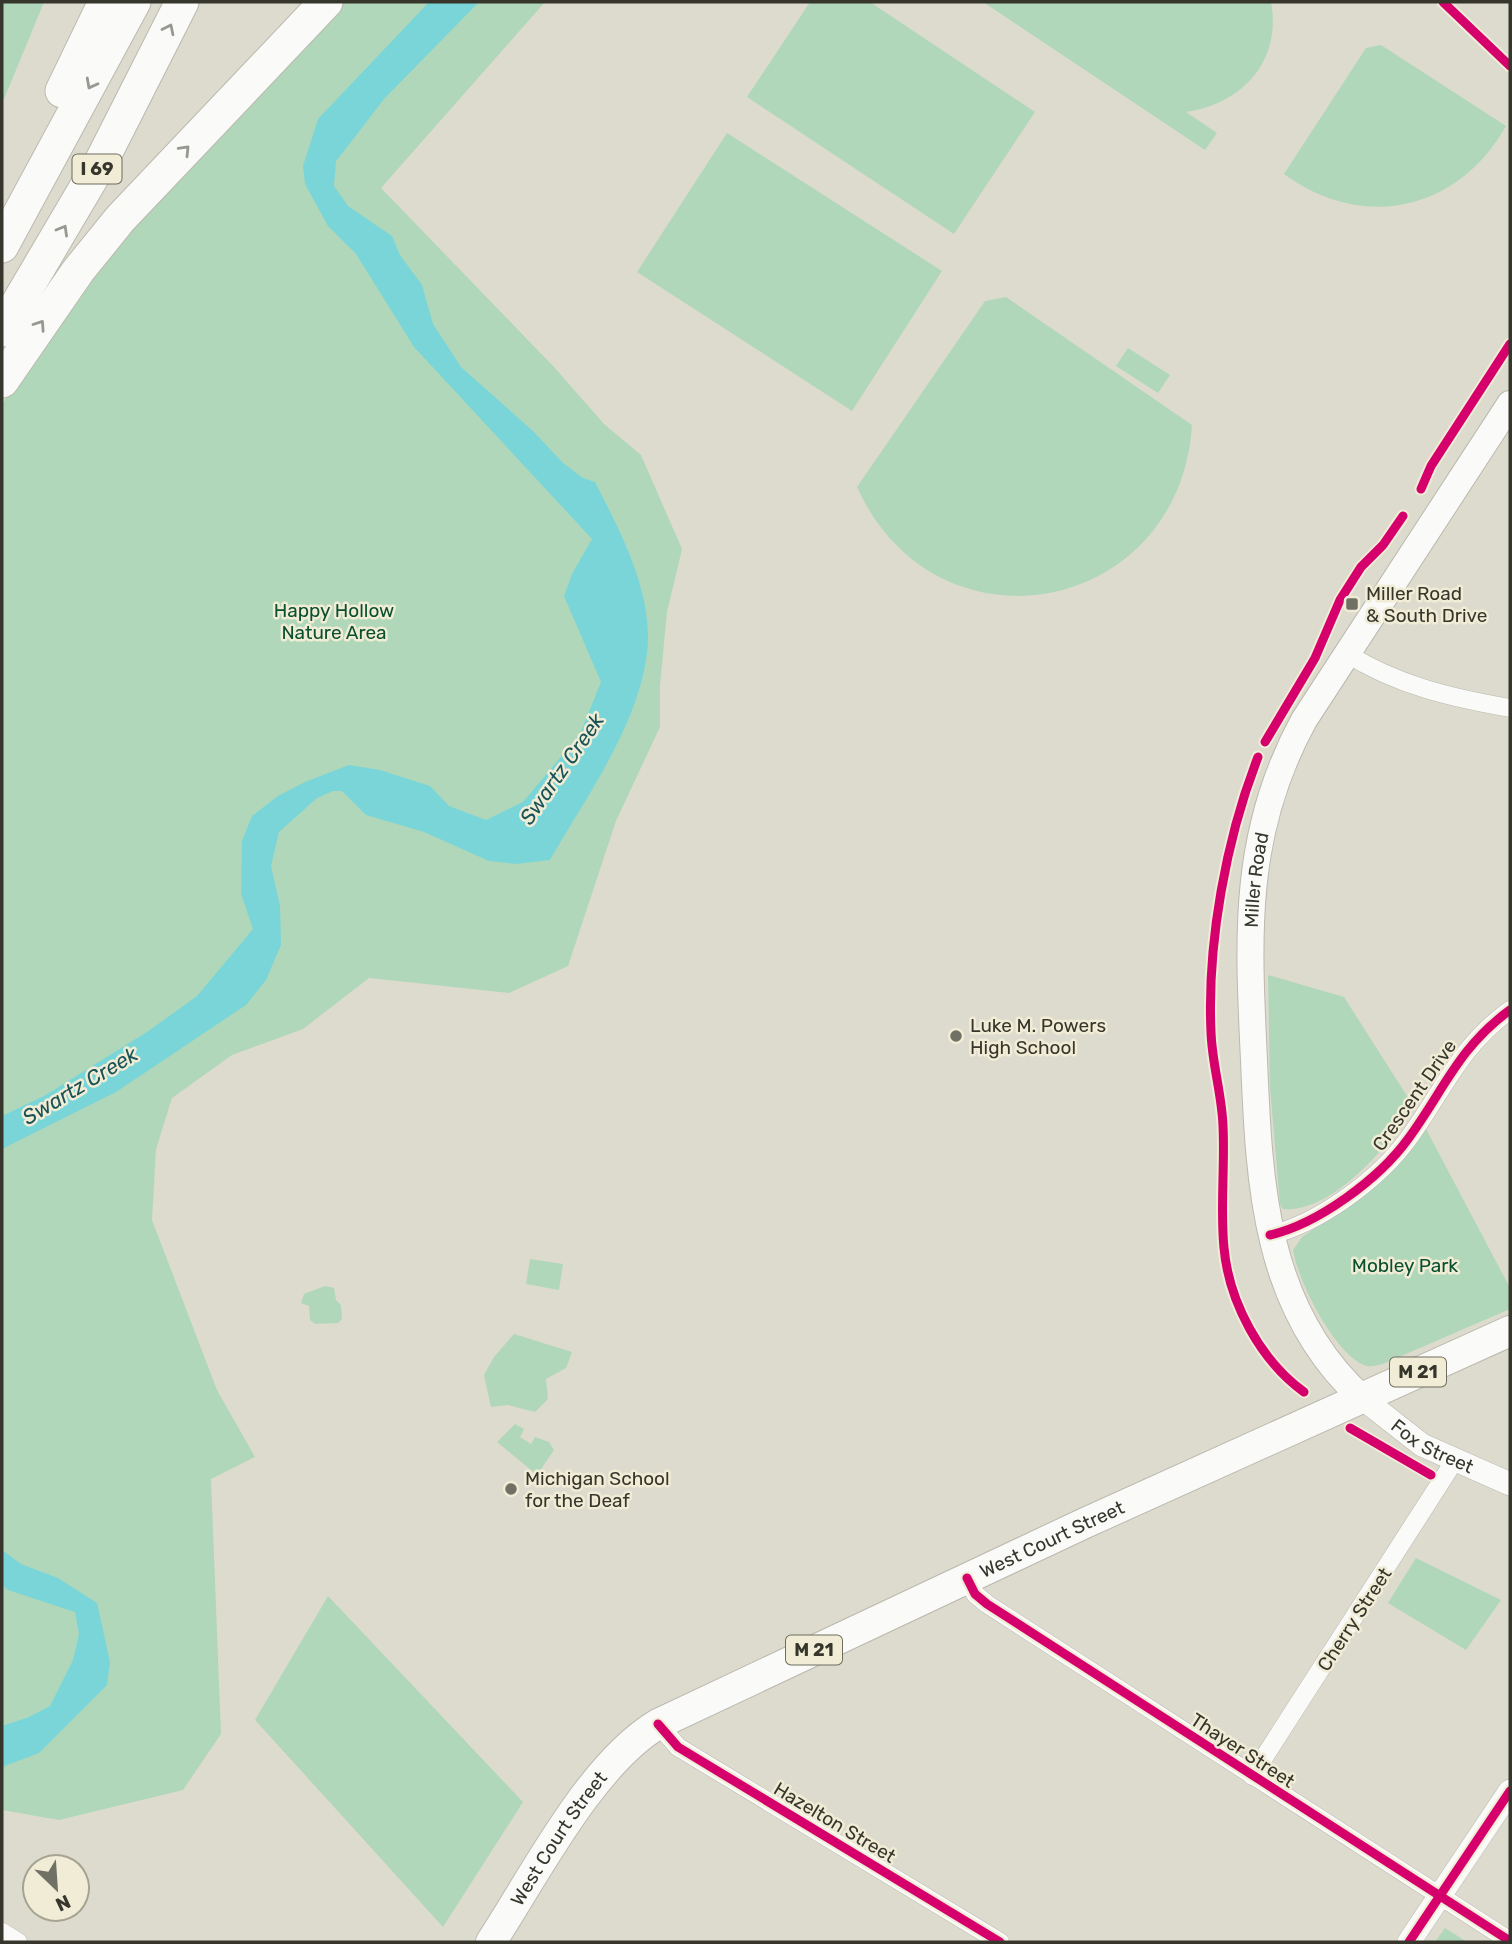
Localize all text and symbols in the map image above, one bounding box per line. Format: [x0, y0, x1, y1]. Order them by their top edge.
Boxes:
one-way arrow [161, 24, 175, 36]
one-way arrow [86, 77, 100, 89]
one-way arrow [176, 145, 189, 158]
road number: I 69 [72, 154, 122, 184]
one-way arrow [54, 224, 67, 237]
one-way arrow [32, 320, 44, 333]
place label: Miller Road & South Drive [1366, 582, 1487, 627]
marker: Miller Road & South Drive [1344, 596, 1360, 612]
park label: Happy Hollow Nature Area [274, 599, 394, 644]
water label: Swartz Creek [514, 707, 610, 829]
street label: Miller Road [1240, 830, 1274, 928]
place label: Luke M. Powers High School [970, 1014, 1106, 1059]
marker: Luke M. Powers High School [948, 1028, 964, 1044]
street label: Crescent Drive [1368, 1035, 1461, 1155]
water label: Swartz Creek [17, 1041, 143, 1130]
park label: Mobley Park [1352, 1254, 1458, 1277]
road number: M 21 [1390, 1358, 1446, 1386]
street label: Fox Street [1386, 1414, 1478, 1479]
place label: Michigan School for the Deaf [525, 1467, 670, 1512]
marker: Michigan School for the Deaf [503, 1481, 519, 1497]
street label: West Court Street [976, 1496, 1128, 1583]
street label: Cherry Street [1312, 1563, 1397, 1675]
road number: M 21 [786, 1636, 842, 1665]
street label: Thayer Street [1186, 1708, 1300, 1793]
street label: West Court Street [506, 1766, 612, 1910]
street label: Hazelton Street [770, 1777, 900, 1868]
north arrow [21, 1853, 91, 1923]
text: N [52, 1890, 74, 1916]

